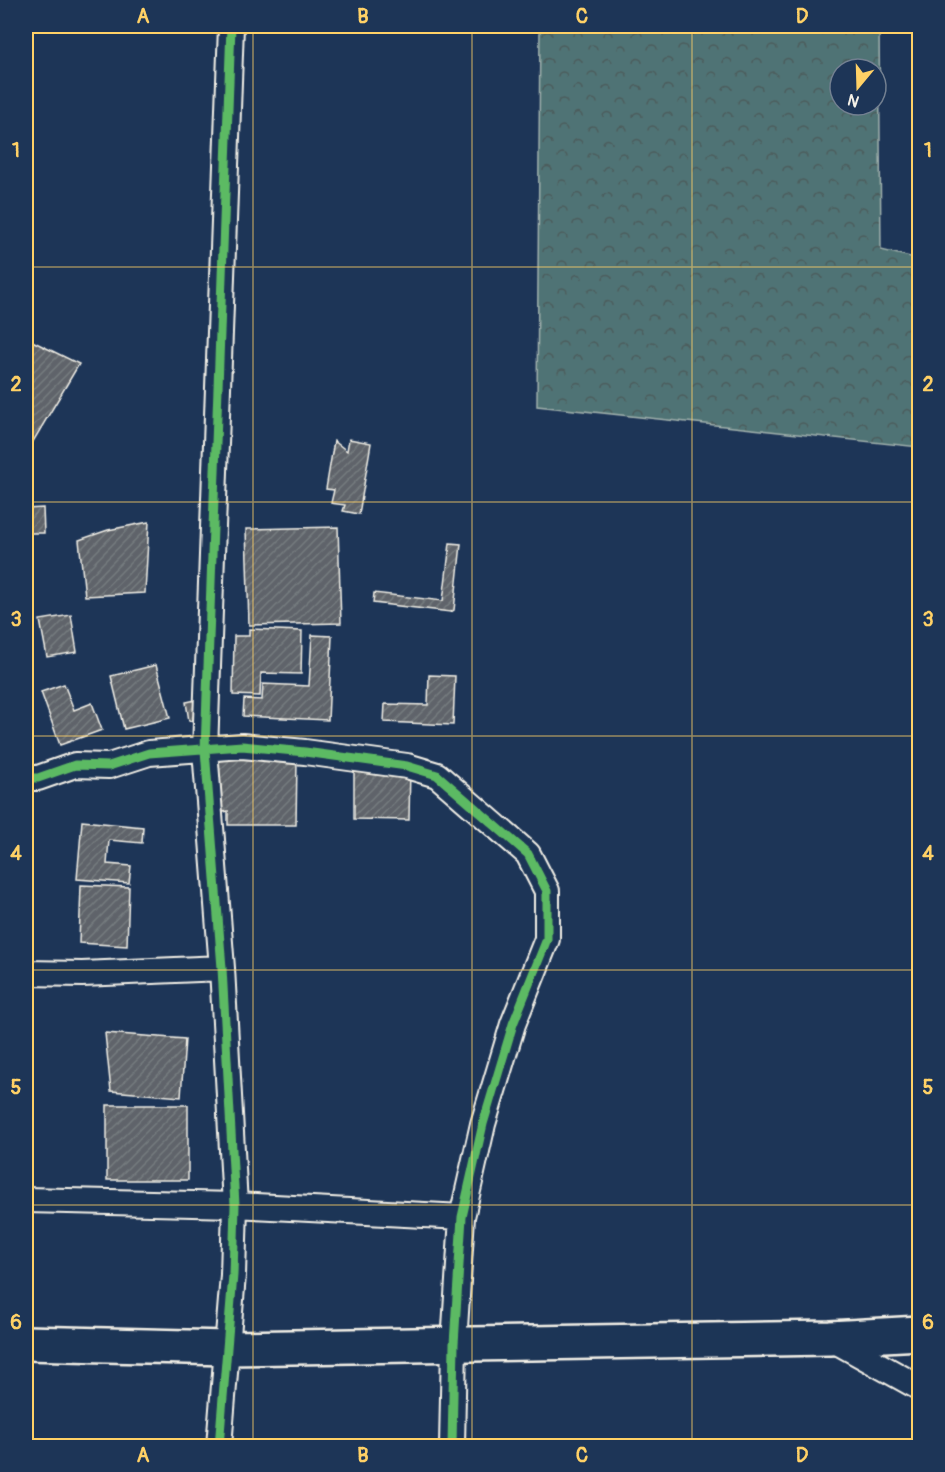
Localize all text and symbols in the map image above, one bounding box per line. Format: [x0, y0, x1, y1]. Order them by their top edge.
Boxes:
text: A [137, 4, 150, 29]
text: B [357, 4, 369, 29]
text: C [576, 4, 588, 29]
text: D [796, 4, 809, 29]
north arrow [828, 57, 888, 117]
text: N [845, 89, 862, 111]
text: 1 [12, 138, 20, 163]
text: 1 [924, 138, 932, 163]
text: 2 [10, 372, 22, 397]
text: 2 [922, 372, 934, 397]
text: 3 [10, 607, 22, 632]
text: 3 [922, 607, 934, 632]
text: 4 [10, 841, 22, 866]
text: 4 [922, 841, 934, 866]
text: 5 [11, 1075, 22, 1100]
text: 5 [923, 1075, 934, 1100]
text: 6 [10, 1310, 22, 1335]
text: 6 [922, 1310, 934, 1335]
text: A [137, 1443, 150, 1468]
text: B [357, 1443, 369, 1468]
text: C [576, 1443, 588, 1468]
text: D [796, 1443, 809, 1468]

